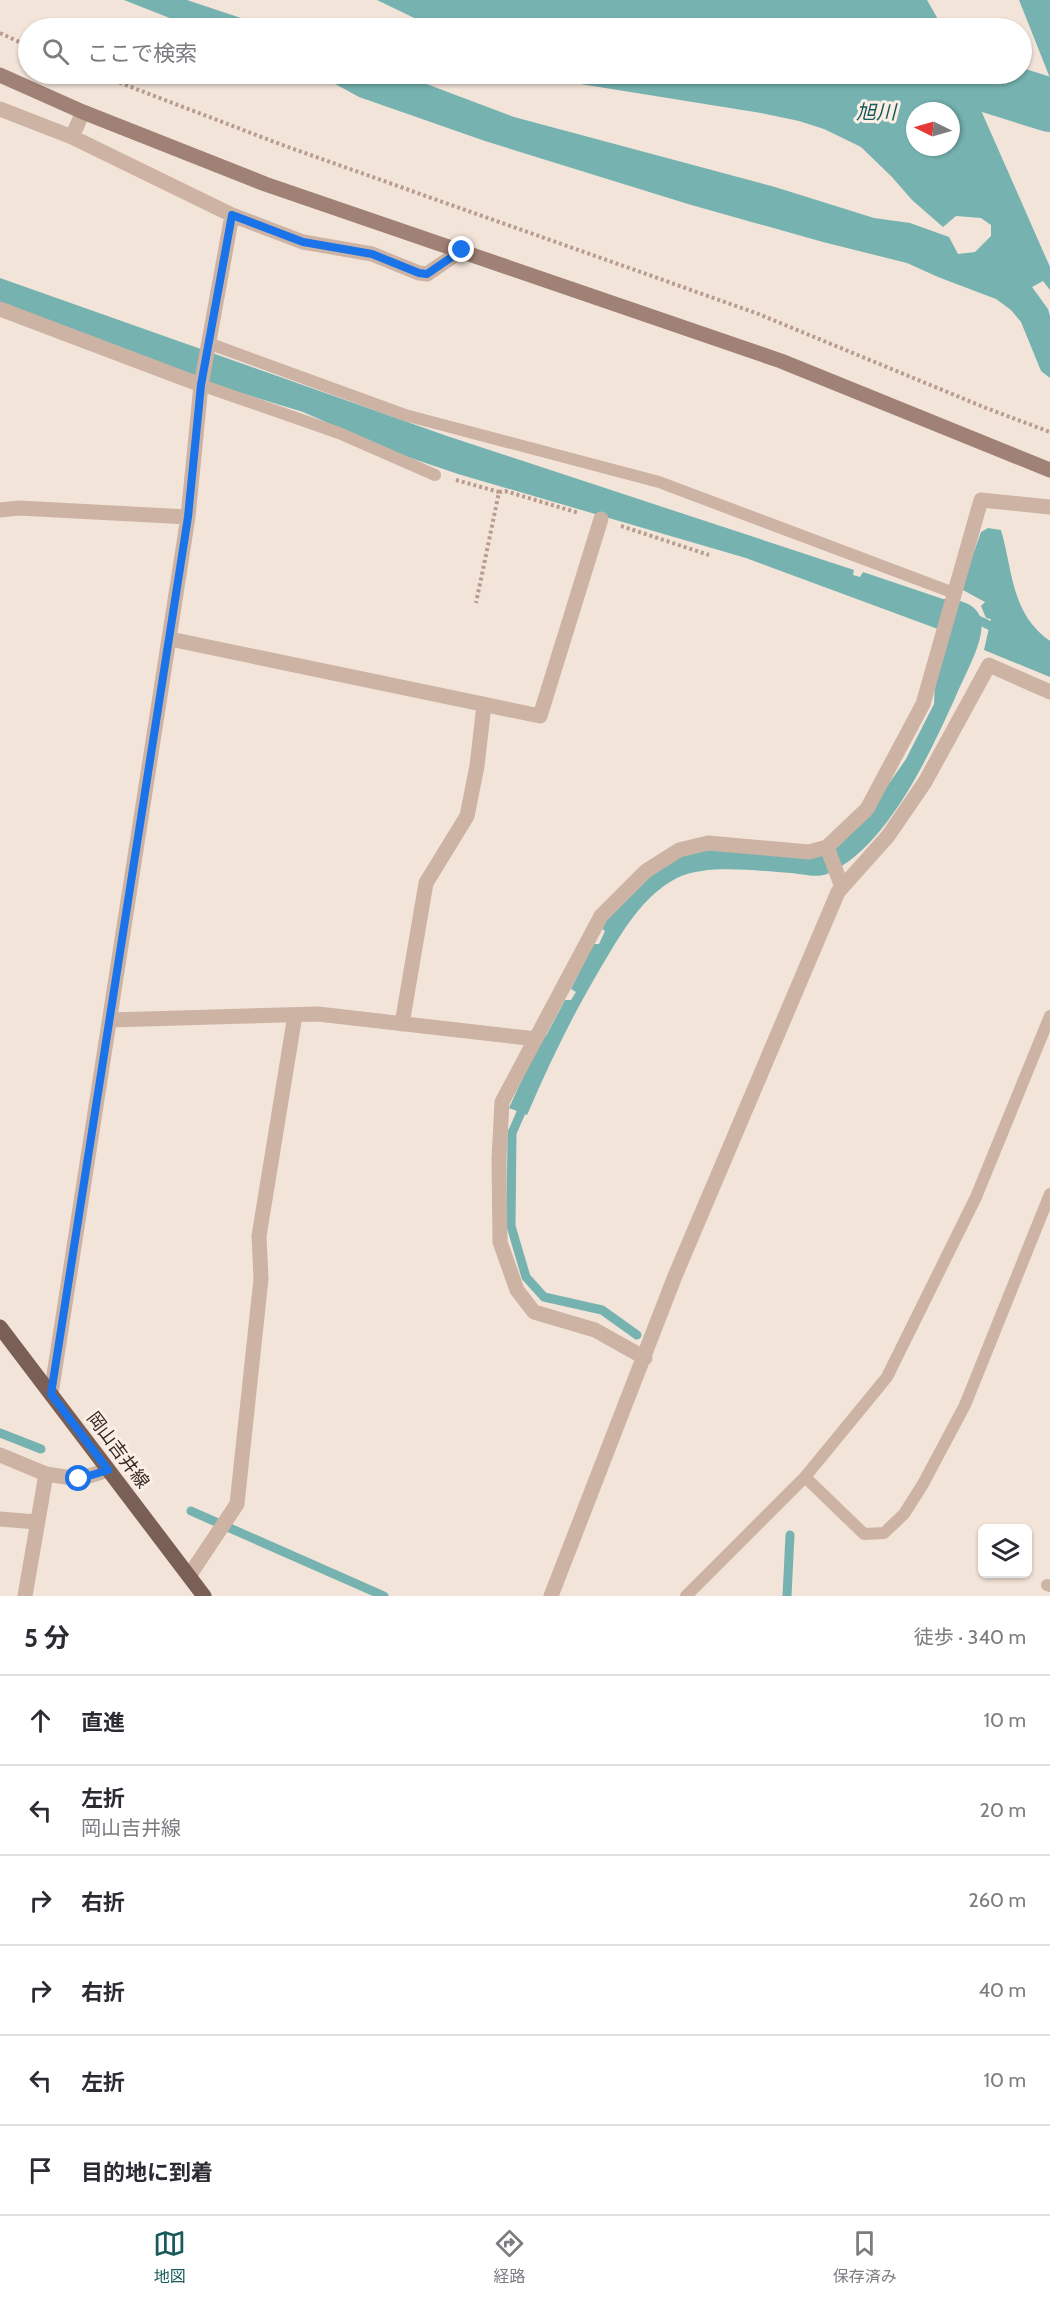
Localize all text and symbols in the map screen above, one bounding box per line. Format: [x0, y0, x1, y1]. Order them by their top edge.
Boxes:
search box [18, 18, 1032, 84]
icon: search [39, 35, 72, 68]
text: ここで検索 [87, 40, 197, 67]
water label: 旭川 [856, 100, 898, 124]
north arrow [906, 102, 960, 156]
route end [448, 236, 474, 262]
street label: 岡山吉井線 [82, 1407, 154, 1493]
route start [65, 1465, 91, 1491]
map controls [978, 1524, 1032, 1578]
button: layers [978, 1524, 1032, 1578]
text: 5 分 [24, 1622, 70, 1654]
text: 徒歩 · 340 m [914, 1625, 1026, 1649]
icon: ahead [24, 1704, 57, 1737]
text: 10 m [983, 1708, 1026, 1732]
text: 直進 [81, 1709, 125, 1736]
text: 左折 [81, 1785, 125, 1812]
icon: left [24, 1794, 57, 1827]
text: 20 m [980, 1798, 1026, 1822]
text: 岡山吉井線 [81, 1816, 181, 1840]
icon: right [24, 1884, 57, 1917]
text: 260 m [968, 1888, 1026, 1912]
text: 右折 [81, 1889, 125, 1916]
icon: right [24, 1974, 57, 2007]
text: 40 m [978, 1978, 1026, 2002]
text: 右折 [81, 1979, 125, 2006]
icon: left [24, 2064, 57, 2097]
text: 10 m [983, 2068, 1026, 2092]
text: 左折 [81, 2069, 125, 2096]
icon: arrive [24, 2154, 57, 2187]
text: 目的地に到着 [81, 2159, 213, 2186]
tab: 地図 [153, 2227, 186, 2287]
tab: 経路 [493, 2227, 526, 2287]
tab: 保存済み [833, 2227, 897, 2287]

